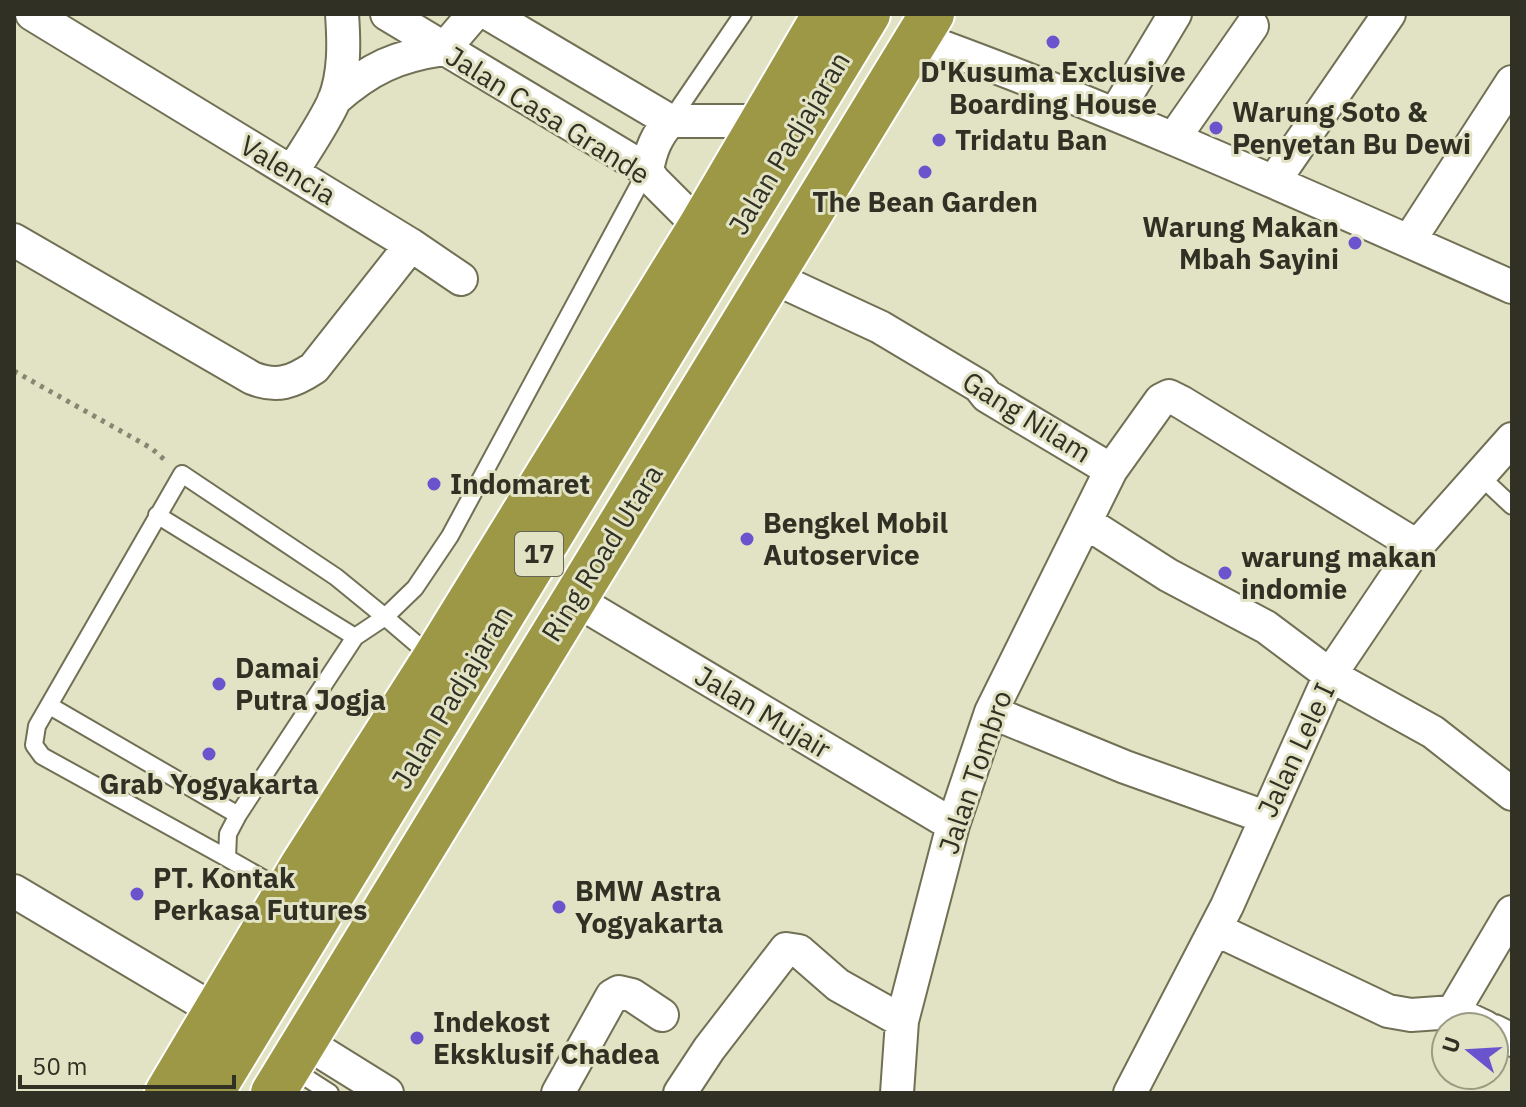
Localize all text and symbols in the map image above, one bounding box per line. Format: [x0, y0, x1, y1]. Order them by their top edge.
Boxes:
marker: D'Kusuma Exclusive Boarding House [1044, 33, 1062, 51]
street label: Jalan Casa Grande [439, 37, 657, 192]
street label: Jalan Padjajaran [719, 44, 858, 241]
place label: D'Kusuma Exclusive Boarding House [920, 53, 1186, 122]
place label: Warung Soto & Penyetan Bu Dewi [1232, 93, 1471, 162]
marker: Warung Soto & Penyetan Bu Dewi [1207, 119, 1225, 137]
place label: Tridatu Ban [955, 121, 1108, 158]
street label: Valencia [233, 126, 343, 213]
marker: Tridatu Ban [930, 131, 948, 149]
marker: The Bean Garden [916, 163, 934, 181]
place label: The Bean Garden [812, 183, 1038, 220]
place label: Warung Makan Mbah Sayini [1142, 208, 1339, 277]
marker: Warung Makan Mbah Sayini [1346, 234, 1364, 252]
street label: Gang Nilam [956, 362, 1099, 471]
street label: Ring Road Utara [532, 457, 671, 648]
place label: Indomaret [450, 465, 590, 502]
marker: Indomaret [425, 475, 443, 493]
place label: Bengkel Mobil Autoservice [763, 504, 948, 573]
marker: Bengkel Mobil Autoservice [738, 530, 756, 548]
road number: 17 [515, 532, 563, 576]
place label: warung makan indomie [1241, 538, 1437, 607]
marker: warung makan indomie [1216, 564, 1234, 582]
street label: Jalan Padjajaran [382, 598, 521, 795]
place label: Damai Putra Jogja [235, 649, 386, 718]
street label: Jalan Mujair [689, 657, 838, 767]
marker: Damai Putra Jogja [210, 675, 228, 693]
street label: Jalan Lele I [1248, 677, 1343, 823]
street label: Jalan Tombro [929, 685, 1020, 859]
marker: Grab Yogyakarta [200, 745, 218, 763]
place label: Grab Yogyakarta [99, 765, 319, 802]
place label: PT. Kontak Perkasa Futures [153, 859, 367, 928]
place label: BMW Astra Yogyakarta [575, 872, 724, 941]
marker: PT. Kontak Perkasa Futures [128, 885, 146, 903]
marker: BMW Astra Yogyakarta [550, 898, 568, 916]
place label: Indekost Eksklusif Chadea [433, 1003, 660, 1072]
north arrow [1430, 1011, 1510, 1091]
marker: Indekost Eksklusif Chadea [408, 1029, 426, 1047]
text: U [1434, 1033, 1467, 1056]
scale bar [20, 1039, 234, 1089]
text: 50 m [32, 1050, 87, 1082]

